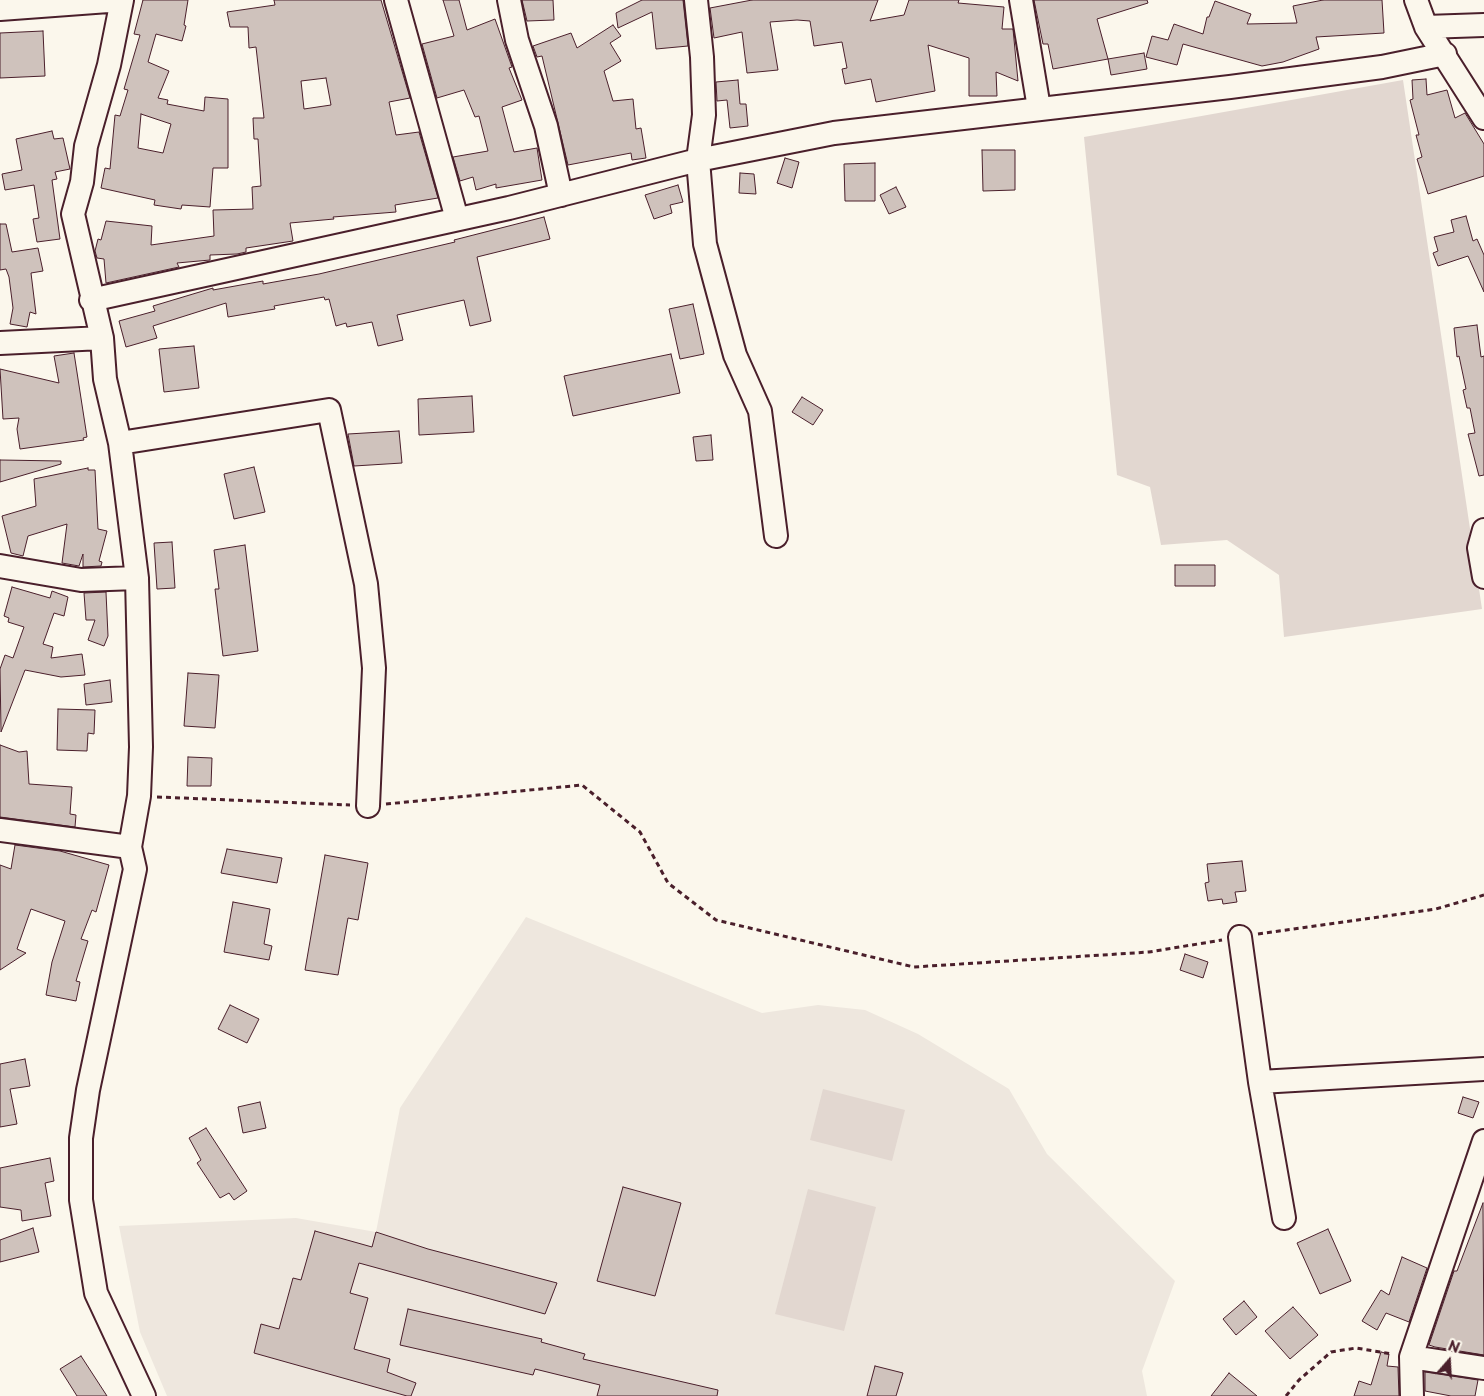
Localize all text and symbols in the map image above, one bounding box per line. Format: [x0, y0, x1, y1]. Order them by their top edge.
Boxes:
text: N [1445, 1335, 1463, 1358]
north arrow [1424, 1336, 1474, 1386]

